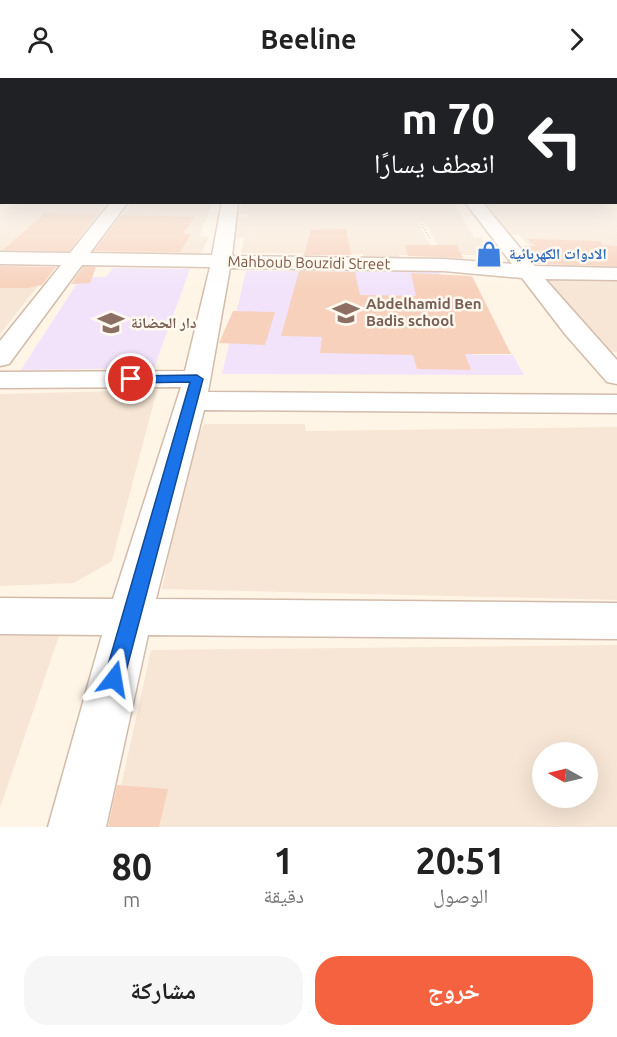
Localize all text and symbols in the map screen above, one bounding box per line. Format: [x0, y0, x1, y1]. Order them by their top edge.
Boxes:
icon: person [24, 23, 57, 56]
icon: forward [560, 23, 593, 56]
text: Beeline [260, 24, 357, 54]
text: 70 m [401, 95, 495, 142]
icon: left [516, 102, 594, 180]
text: انعطف يسارًا [374, 148, 495, 178]
shop icon: الادوات الكهربائية [474, 239, 504, 269]
place label: الادوات الكهربائية [509, 245, 607, 263]
street label: Mahboub Bouzidi Street [227, 253, 391, 272]
place label: Abdelhamid Ben Badis school [366, 295, 482, 329]
school or university icon: Abdelhamid Ben Badis school [331, 298, 361, 328]
school or university icon: دار الحضانة [96, 308, 126, 338]
place label: دار الحضانة [131, 314, 197, 331]
pin [105, 353, 156, 404]
icon: arrive [114, 362, 147, 395]
position arrow [82, 647, 146, 711]
north arrow [532, 742, 598, 808]
map controls [532, 742, 598, 808]
text: 1 [274, 840, 294, 881]
text: 20:51 [416, 840, 506, 881]
text: 80 [111, 846, 152, 887]
text: دقيقة [263, 884, 304, 907]
text: الوصول [433, 884, 488, 907]
text: m [123, 888, 140, 911]
button: مشاركة [24, 956, 303, 1025]
button: خروج [315, 956, 593, 1025]

